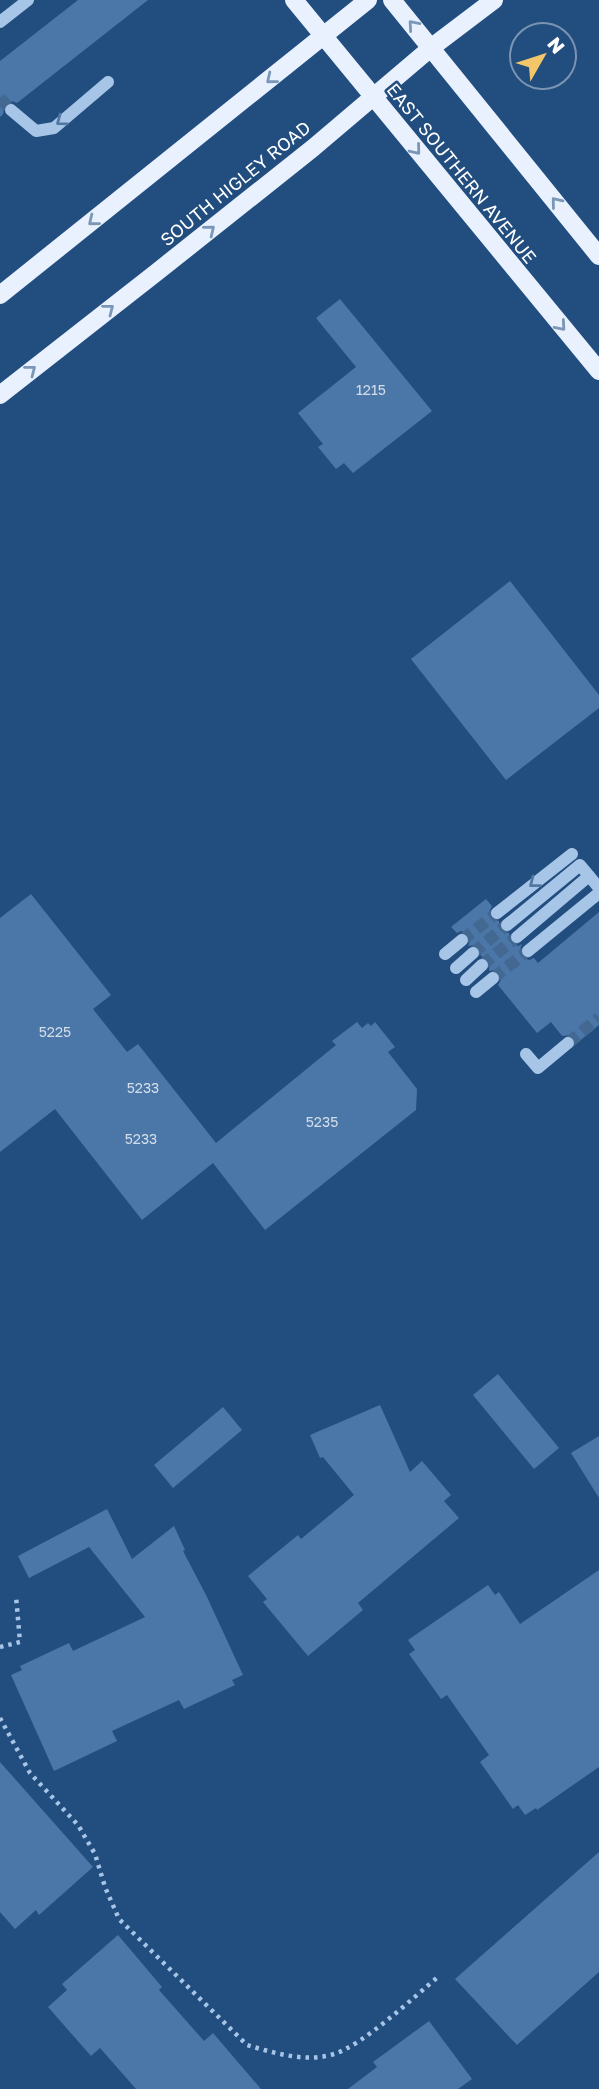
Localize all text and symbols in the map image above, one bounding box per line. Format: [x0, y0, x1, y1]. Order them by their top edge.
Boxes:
one-way arrow [409, 21, 422, 33]
north arrow [508, 21, 578, 91]
text: N [543, 32, 570, 58]
one-way arrow [266, 71, 278, 84]
street label: EAST SOUTHERN AVENUE [383, 79, 541, 267]
one-way arrow [56, 113, 69, 125]
street label: SOUTH HIGLEY ROAD [156, 116, 314, 250]
one-way arrow [408, 143, 421, 155]
one-way arrow [552, 198, 565, 210]
one-way arrow [88, 212, 100, 225]
one-way arrow [203, 225, 215, 238]
one-way arrow [102, 305, 114, 318]
one-way arrow [553, 318, 565, 331]
one-way arrow [23, 366, 36, 379]
house number: 1215 [356, 381, 386, 398]
one-way arrow [530, 875, 542, 888]
house number: 5225 [39, 1023, 71, 1040]
house number: 5233 [127, 1079, 159, 1096]
house number: 5235 [306, 1113, 338, 1130]
house number: 5233 [125, 1130, 157, 1147]

